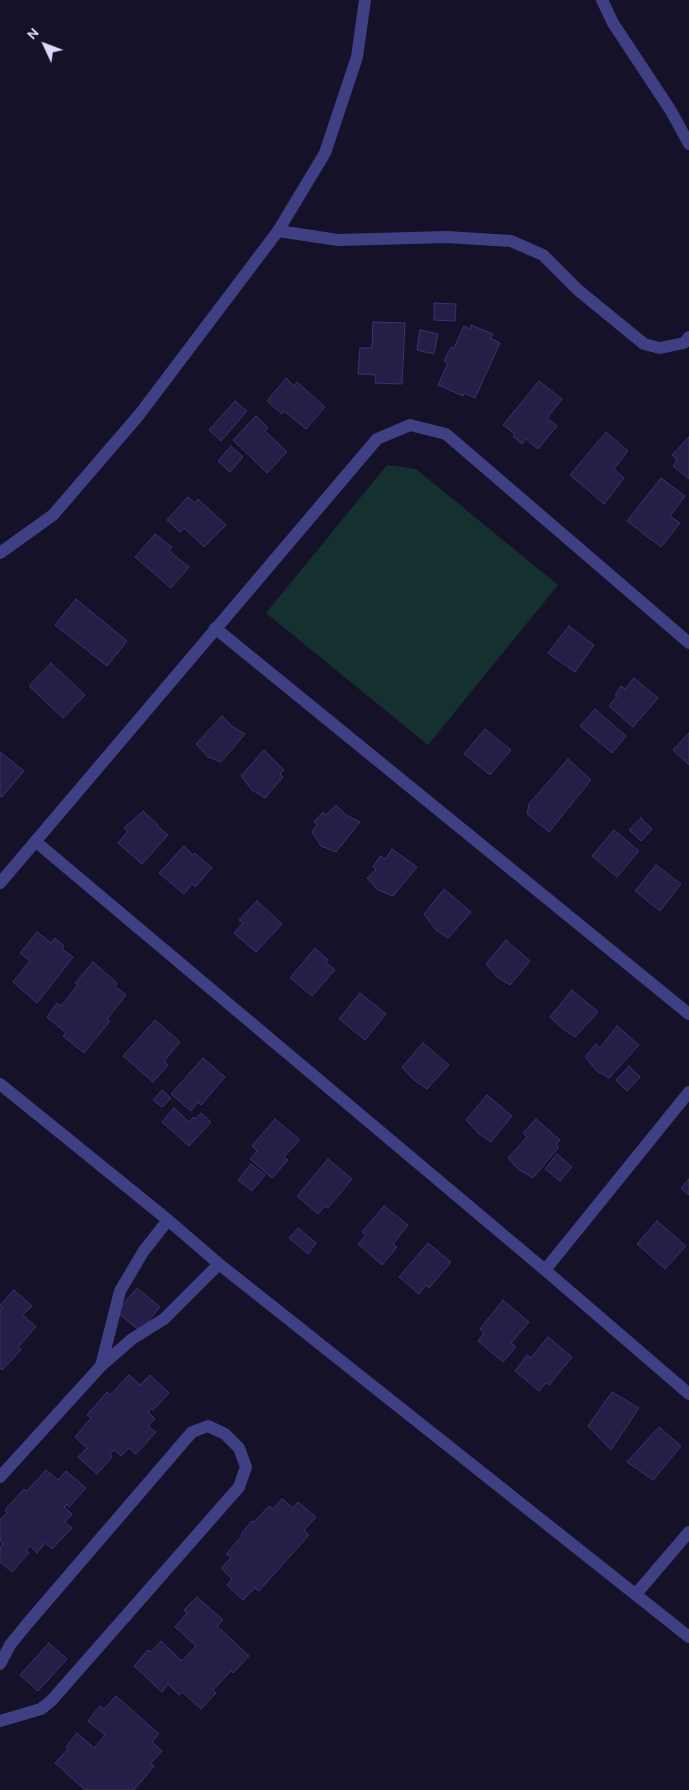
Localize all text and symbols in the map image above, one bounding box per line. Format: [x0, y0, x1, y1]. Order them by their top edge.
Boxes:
north arrow [20, 20, 70, 70]
text: N [24, 25, 43, 44]

